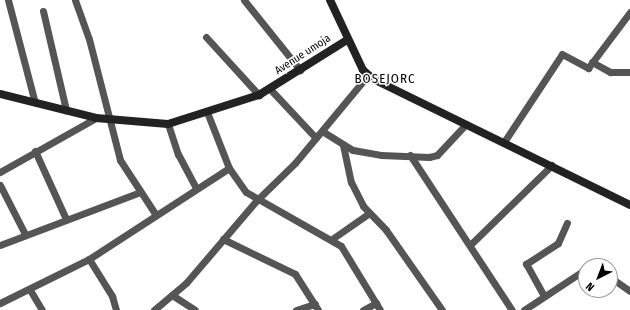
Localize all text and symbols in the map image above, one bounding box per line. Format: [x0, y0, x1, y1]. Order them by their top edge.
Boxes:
street label: Avenue umoja [273, 32, 333, 78]
district label: BOSEJORC [354, 71, 416, 87]
north arrow [578, 258, 618, 298]
text: N [584, 280, 597, 294]

